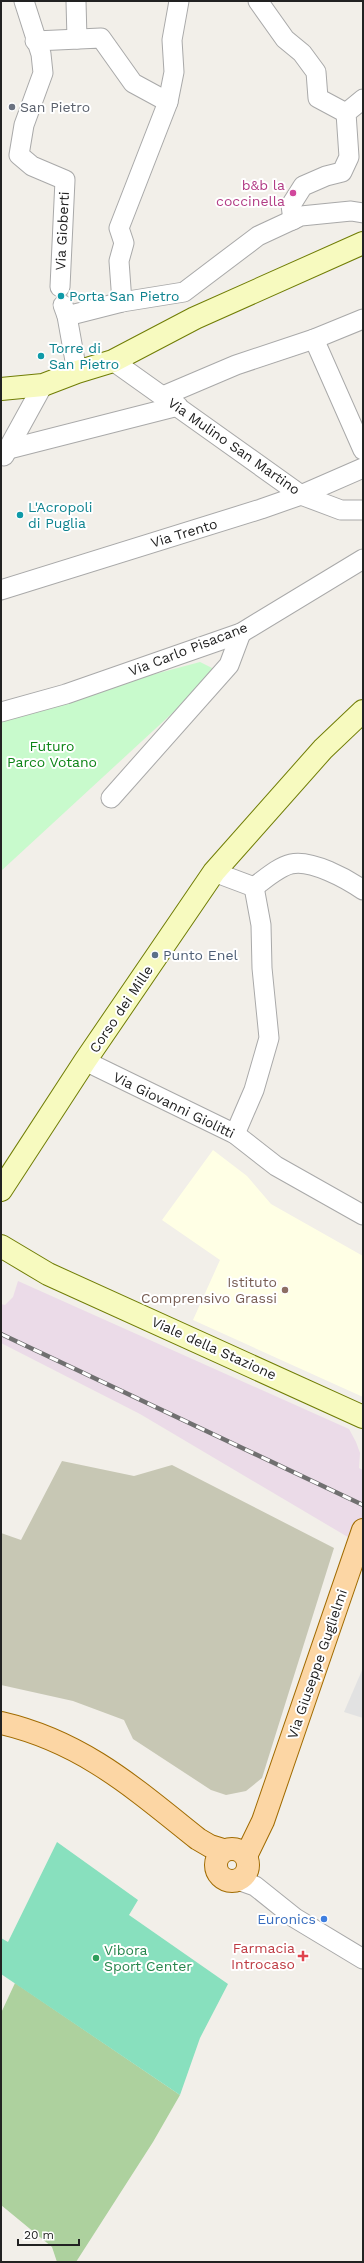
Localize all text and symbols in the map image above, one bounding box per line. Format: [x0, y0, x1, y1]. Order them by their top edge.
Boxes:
place label: San Pietro [20, 99, 90, 115]
marker: San Pietro [7, 102, 17, 112]
place label: b&b la coccinella [216, 177, 285, 209]
marker: b&b la coccinella [288, 188, 298, 198]
street label: Via Gioberti [52, 191, 72, 271]
place label: Porta San Pietro [69, 288, 179, 304]
marker: Porta San Pietro [56, 291, 66, 301]
place label: Torre di San Pietro [49, 340, 119, 372]
marker: Torre di San Pietro [36, 351, 46, 361]
street label: Via Mulino San Martino [165, 394, 303, 498]
place label: L'Acropoli di Puglia [28, 499, 93, 531]
marker: L'Acropoli di Puglia [15, 510, 25, 520]
street label: Via Trento [149, 515, 219, 551]
street label: Via Carlo Pisacane [126, 619, 250, 679]
park label: Futuro Parco Votano [7, 738, 97, 770]
place label: Punto Enel [163, 947, 238, 963]
marker: Punto Enel [150, 950, 160, 960]
street label: Corso dei Mille [86, 962, 156, 1056]
street label: Via Giovanni Giolitti [111, 1069, 237, 1141]
place label: Istituto Comprensivo Grassi [141, 1274, 277, 1306]
marker: Istituto Comprensivo Grassi [280, 1285, 290, 1295]
street label: Viale della Stazione [149, 1313, 279, 1383]
street label: Via Giuseppe Guglielmi [284, 1587, 350, 1741]
place label: Euronics [257, 1911, 316, 1927]
marker: Euronics [319, 1914, 329, 1924]
place label: Farmacia Introcaso [231, 1940, 295, 1972]
place label: Vibora Sport Center [104, 1942, 192, 1974]
marker: Farmacia Introcaso [298, 1951, 308, 1961]
marker: Vibora Sport Center [91, 1953, 101, 1963]
scale bar [18, 2221, 79, 2247]
text: 20 m [24, 2228, 54, 2242]

